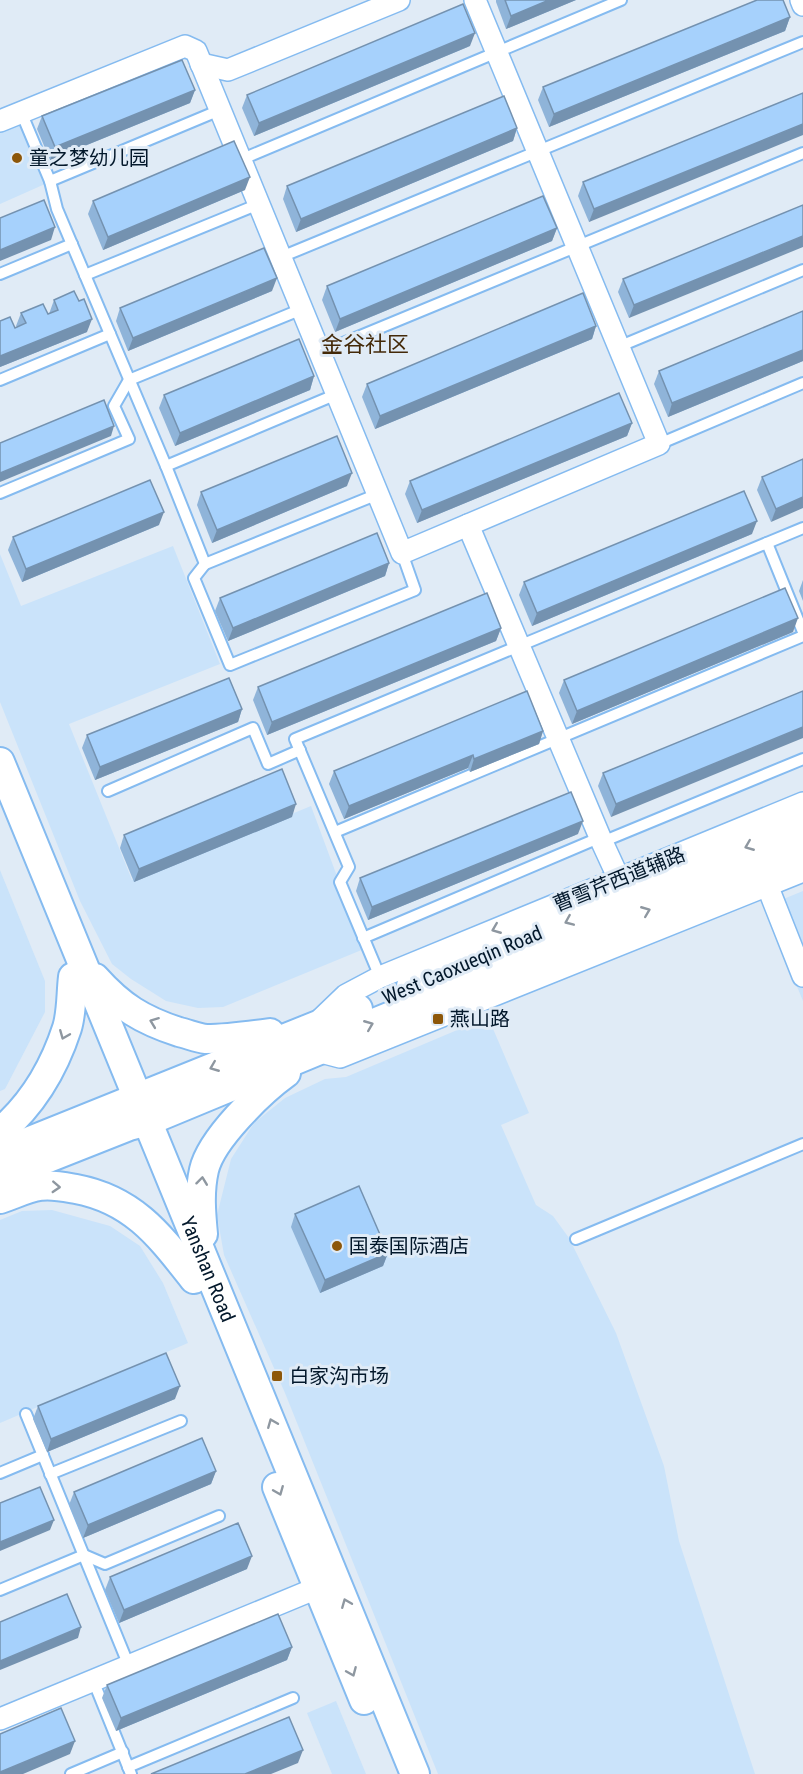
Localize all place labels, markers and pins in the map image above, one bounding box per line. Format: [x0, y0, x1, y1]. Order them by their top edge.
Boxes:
place label: 童之梦幼儿园 [29, 146, 149, 170]
marker: 童之梦幼儿园 [10, 151, 24, 165]
place label: 燕山路 [450, 1007, 510, 1031]
marker: 燕山路 [431, 1012, 445, 1026]
place label: 国泰国际酒店 [349, 1234, 469, 1258]
marker: 国泰国际酒店 [330, 1239, 344, 1253]
place label: 白家沟市场 [289, 1364, 389, 1388]
marker: 白家沟市场 [270, 1369, 284, 1383]

